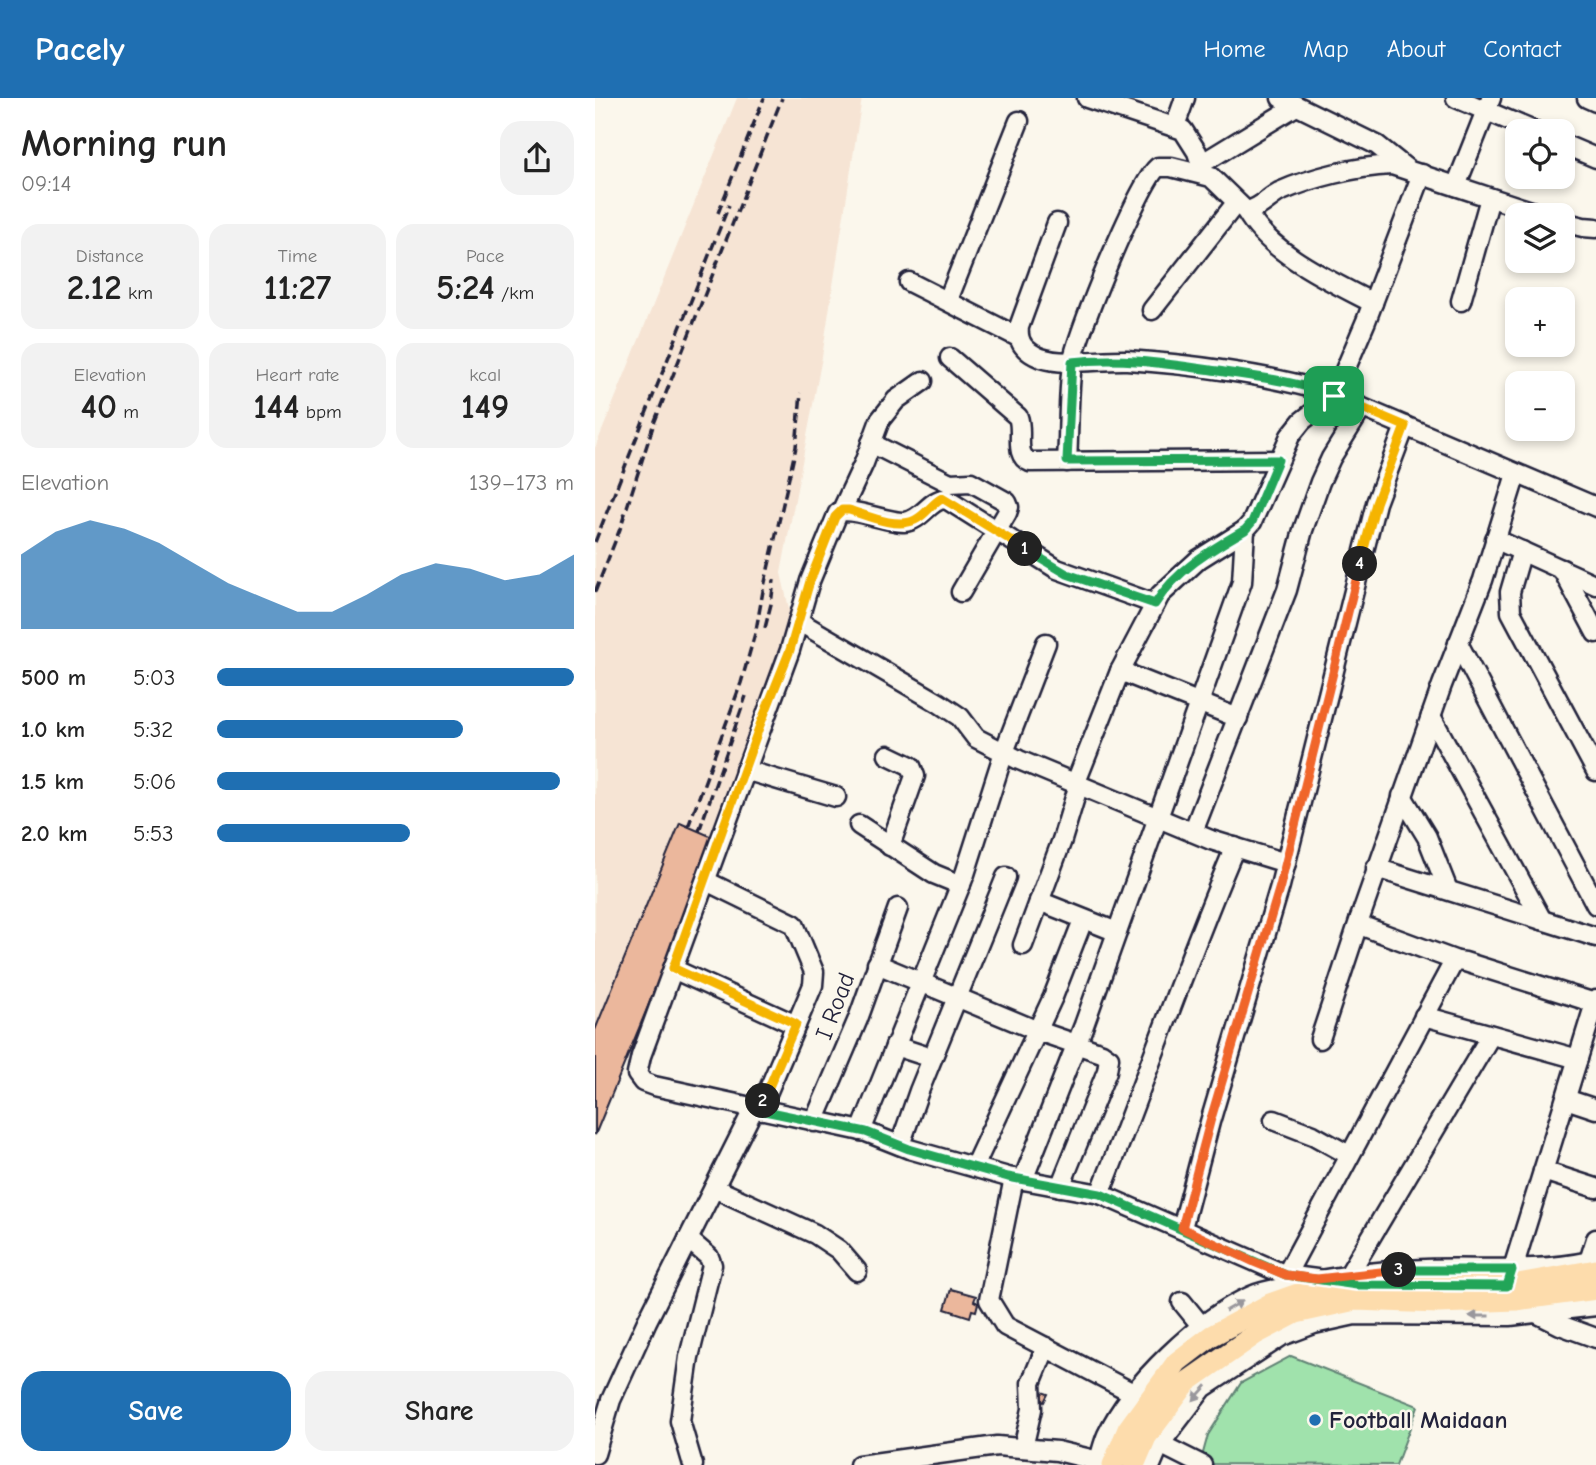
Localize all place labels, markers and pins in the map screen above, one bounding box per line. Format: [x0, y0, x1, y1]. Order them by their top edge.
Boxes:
pin [1304, 366, 1364, 426]
pin: 1 [1007, 532, 1043, 566]
pin: 4 [1343, 546, 1377, 582]
pin: 2 [745, 1084, 781, 1118]
pin: 3 [1381, 1252, 1417, 1288]
place label: Football Maidaan [1329, 1406, 1508, 1434]
marker: Football Maidaan [1307, 1412, 1323, 1428]

